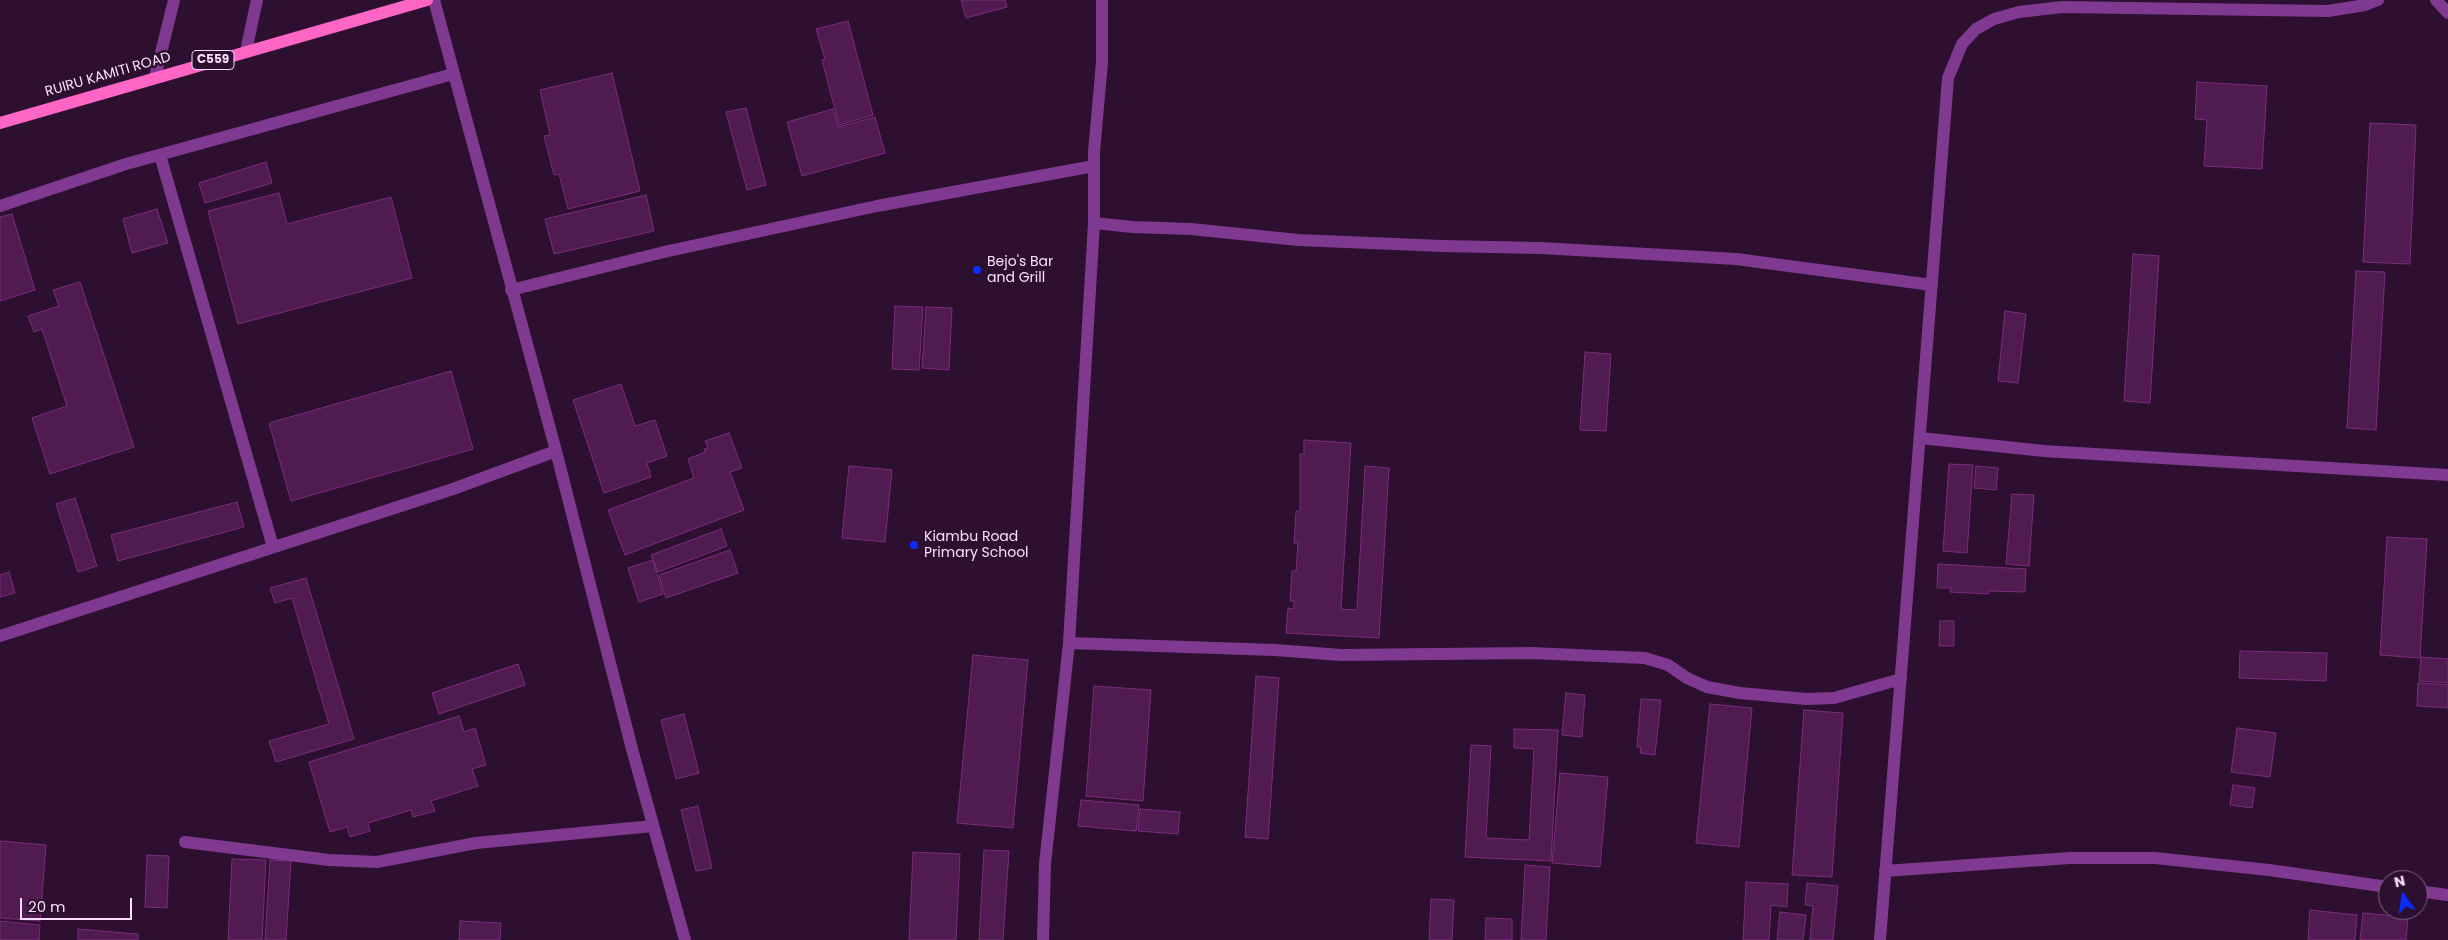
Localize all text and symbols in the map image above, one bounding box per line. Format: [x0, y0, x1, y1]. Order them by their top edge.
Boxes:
street label: RUIRU KAMITI ROAD [43, 49, 173, 101]
road number: C559 [192, 50, 234, 70]
place label: Bejo's Bar and Grill [987, 254, 1053, 286]
marker: Bejo's Bar and Grill [971, 264, 983, 276]
place label: Kiambu Road Primary School [924, 529, 1029, 562]
marker: Kiambu Road Primary School [908, 539, 920, 551]
north arrow [2378, 870, 2428, 920]
text: N [2392, 870, 2407, 892]
scale bar [22, 888, 135, 920]
text: 20 m [28, 896, 66, 917]

